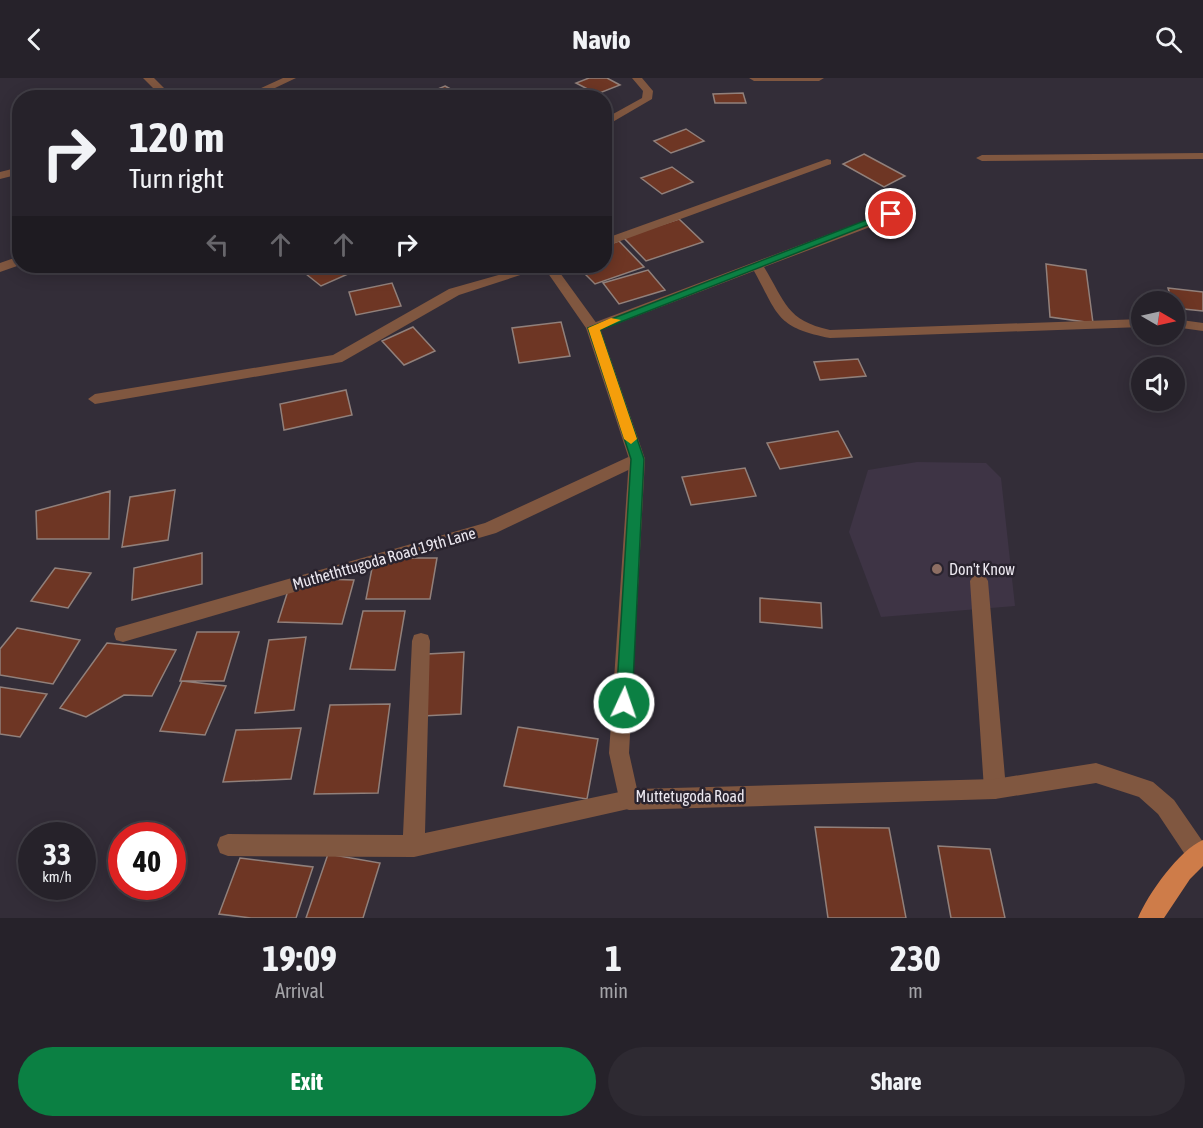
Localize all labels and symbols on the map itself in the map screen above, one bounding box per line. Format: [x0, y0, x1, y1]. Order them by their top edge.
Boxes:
pin [865, 188, 916, 239]
north arrow [1131, 291, 1185, 345]
street label: Muthethttugoda Road 19th Lane [290, 523, 478, 594]
place label: Don't Know [949, 560, 1015, 578]
marker: Don't Know [930, 562, 944, 576]
position arrow [592, 671, 656, 735]
street label: Muttetugoda Road [636, 787, 744, 806]
speed limit sign: 40 [108, 822, 186, 900]

